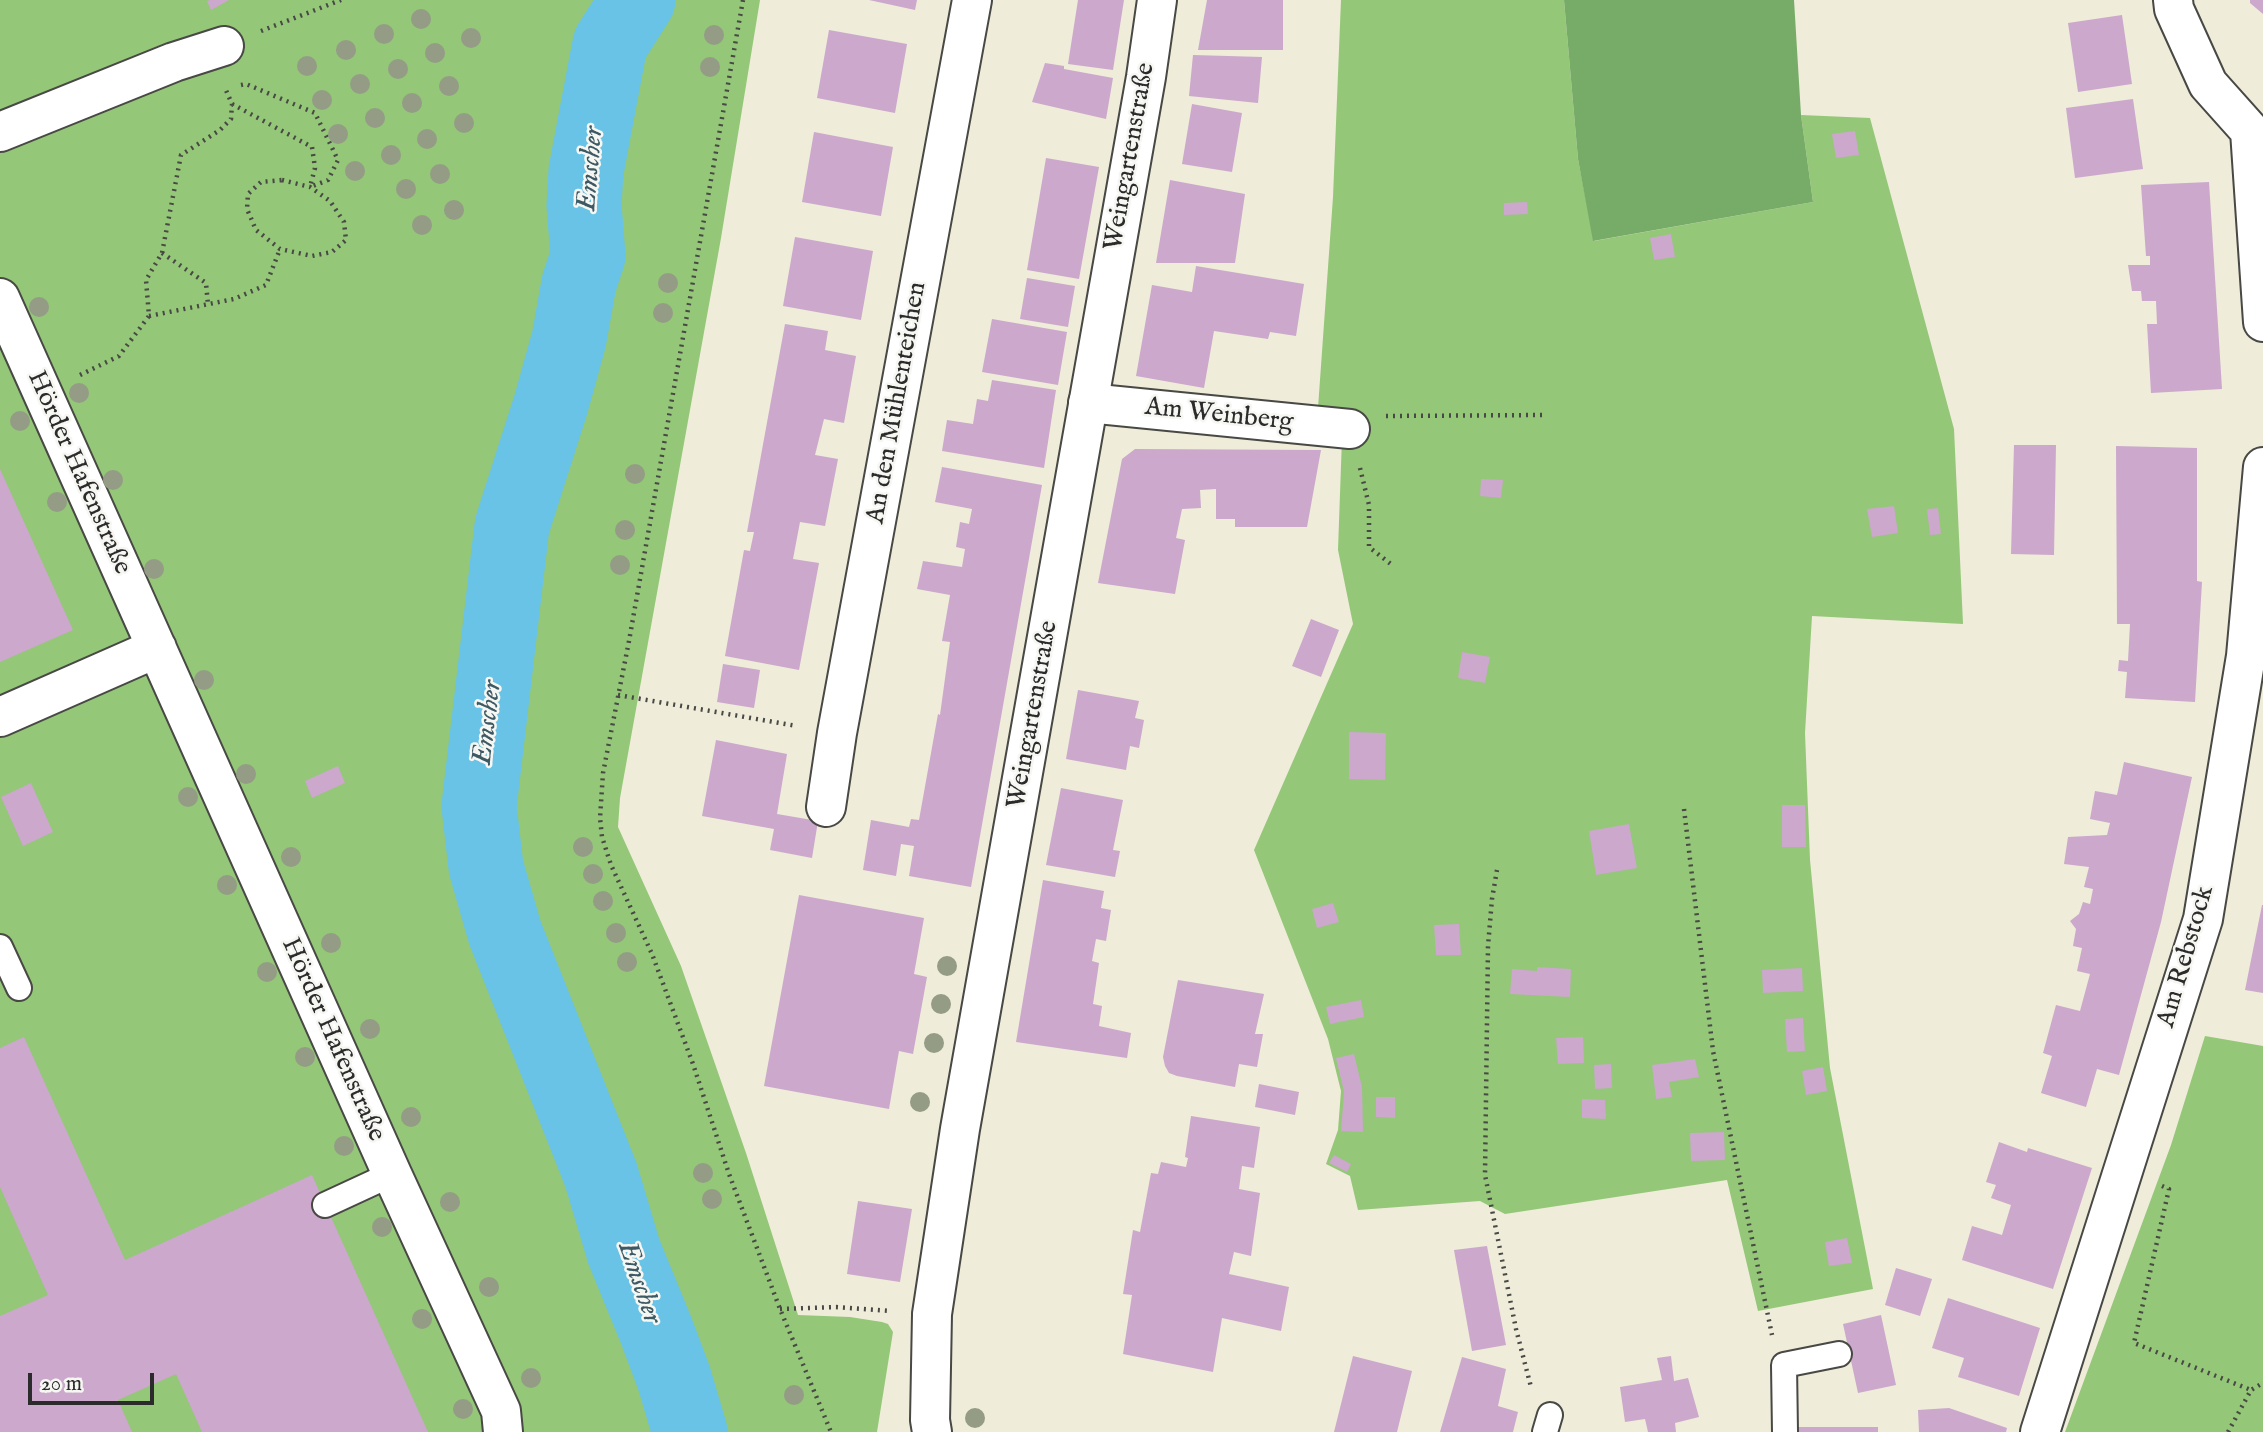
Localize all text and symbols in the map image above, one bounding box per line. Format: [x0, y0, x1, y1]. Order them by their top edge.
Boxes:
street label: Weingartenstraße [1099, 61, 1163, 253]
water label: Emscher [572, 125, 612, 213]
street label: An den Mühlenteichen [861, 280, 935, 526]
street label: Hörder Hafenstraße [19, 366, 137, 580]
street label: Am Weinberg [1143, 393, 1295, 439]
street label: Weingartenstraße [1002, 619, 1066, 811]
water label: Emscher [467, 679, 511, 767]
street label: Am Rebstock [2152, 883, 2222, 1031]
street label: Hörder Hafenstraße [273, 933, 391, 1147]
water label: Emscher [608, 1237, 668, 1329]
scale bar [32, 1358, 158, 1402]
text: 20 m [41, 1371, 82, 1398]

